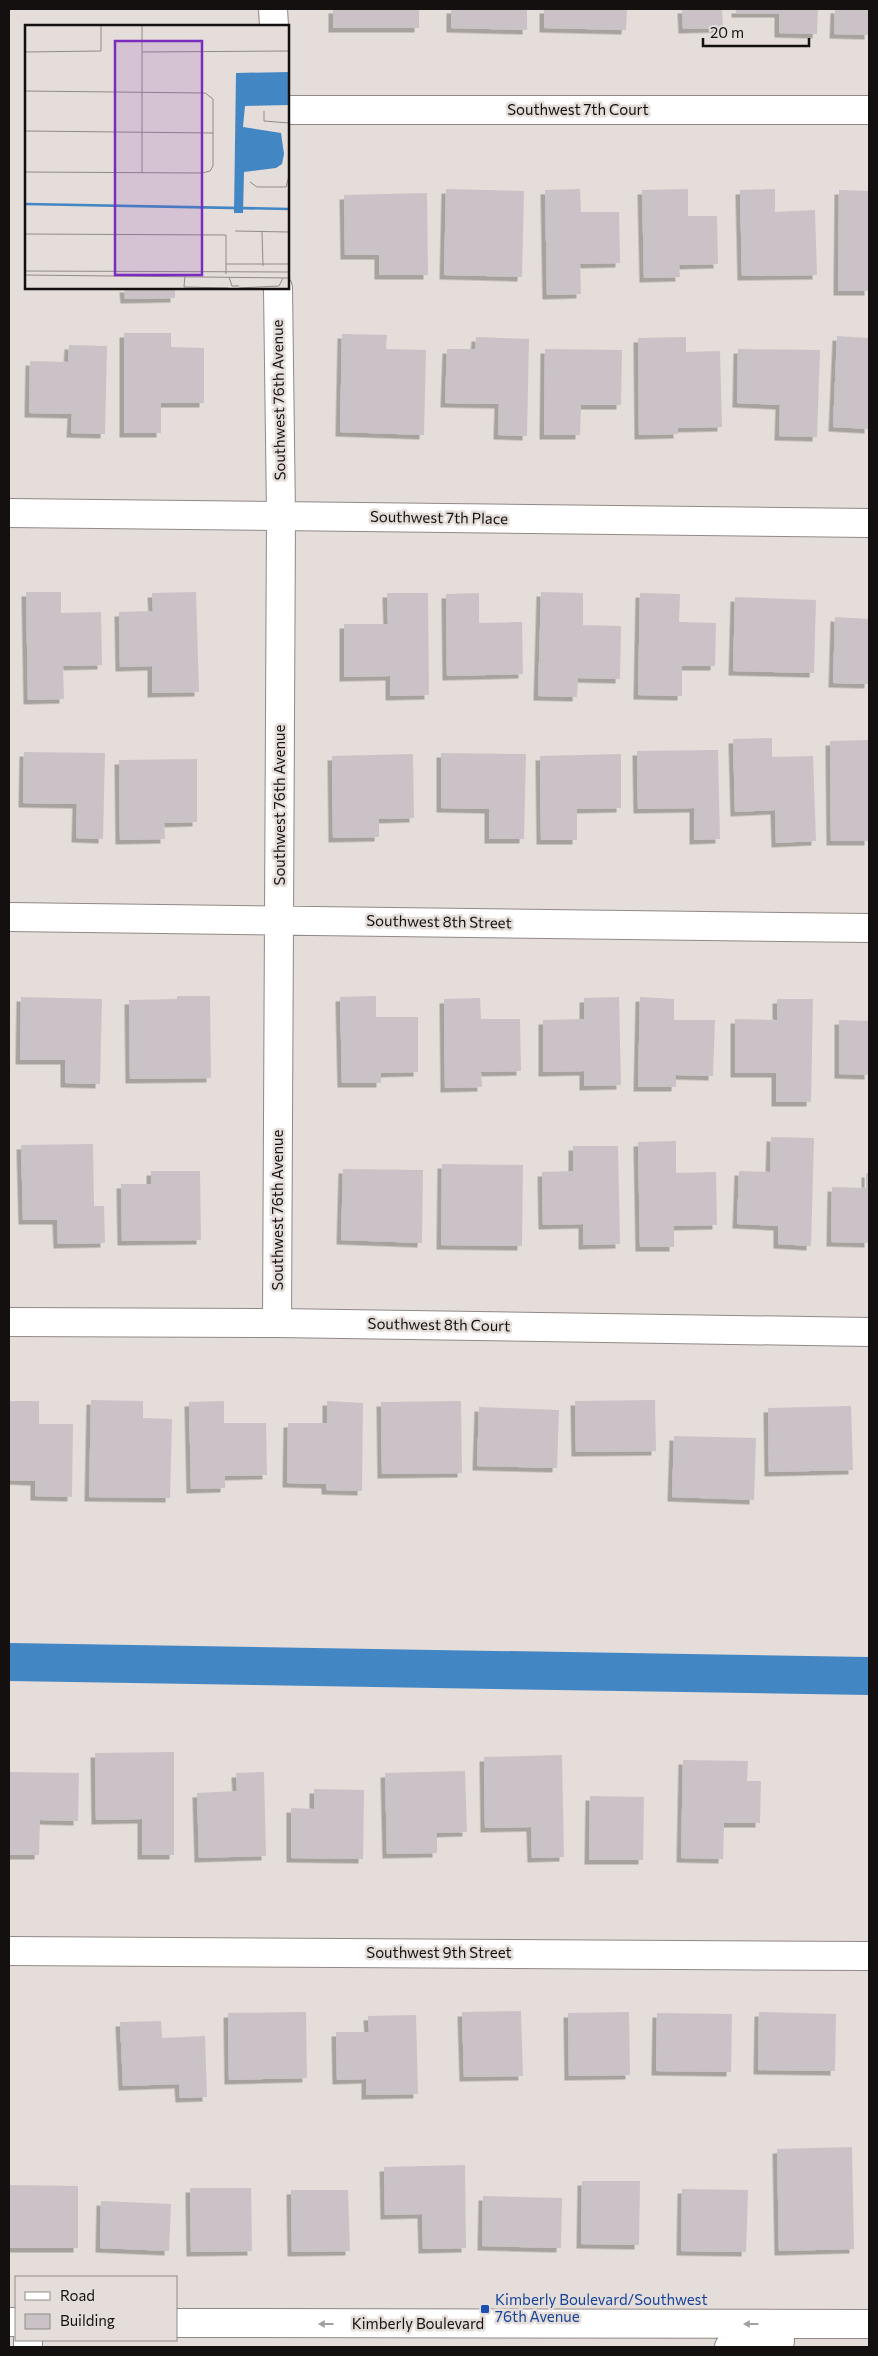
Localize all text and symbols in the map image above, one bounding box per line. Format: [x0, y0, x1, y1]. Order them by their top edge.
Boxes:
scale bar [703, 15, 809, 47]
text: 20 m [710, 23, 744, 41]
inset map [25, 25, 289, 289]
street label: Southwest 7th Court [507, 100, 649, 118]
street label: Southwest 76th Avenue [268, 319, 288, 481]
street label: Southwest 7th Place [370, 507, 508, 527]
street label: Southwest 76th Avenue [270, 725, 288, 885]
street label: Southwest 8th Street [366, 911, 512, 931]
street label: Southwest 76th Avenue [268, 1130, 286, 1290]
street label: Southwest 8th Court [368, 1314, 510, 1334]
street label: Southwest 9th Street [366, 1943, 512, 1961]
legend [15, 2276, 178, 2341]
text: Road [60, 2286, 95, 2304]
place label: Kimberly Boulevard/Southwest 76th Avenue [495, 2290, 708, 2325]
marker: Kimberly Boulevard/Southwest 76th Avenue [479, 2303, 491, 2315]
text: Building [60, 2311, 115, 2329]
street label: Kimberly Boulevard [352, 2314, 484, 2332]
one-way arrow [317, 2320, 333, 2328]
one-way arrow [742, 2320, 758, 2328]

